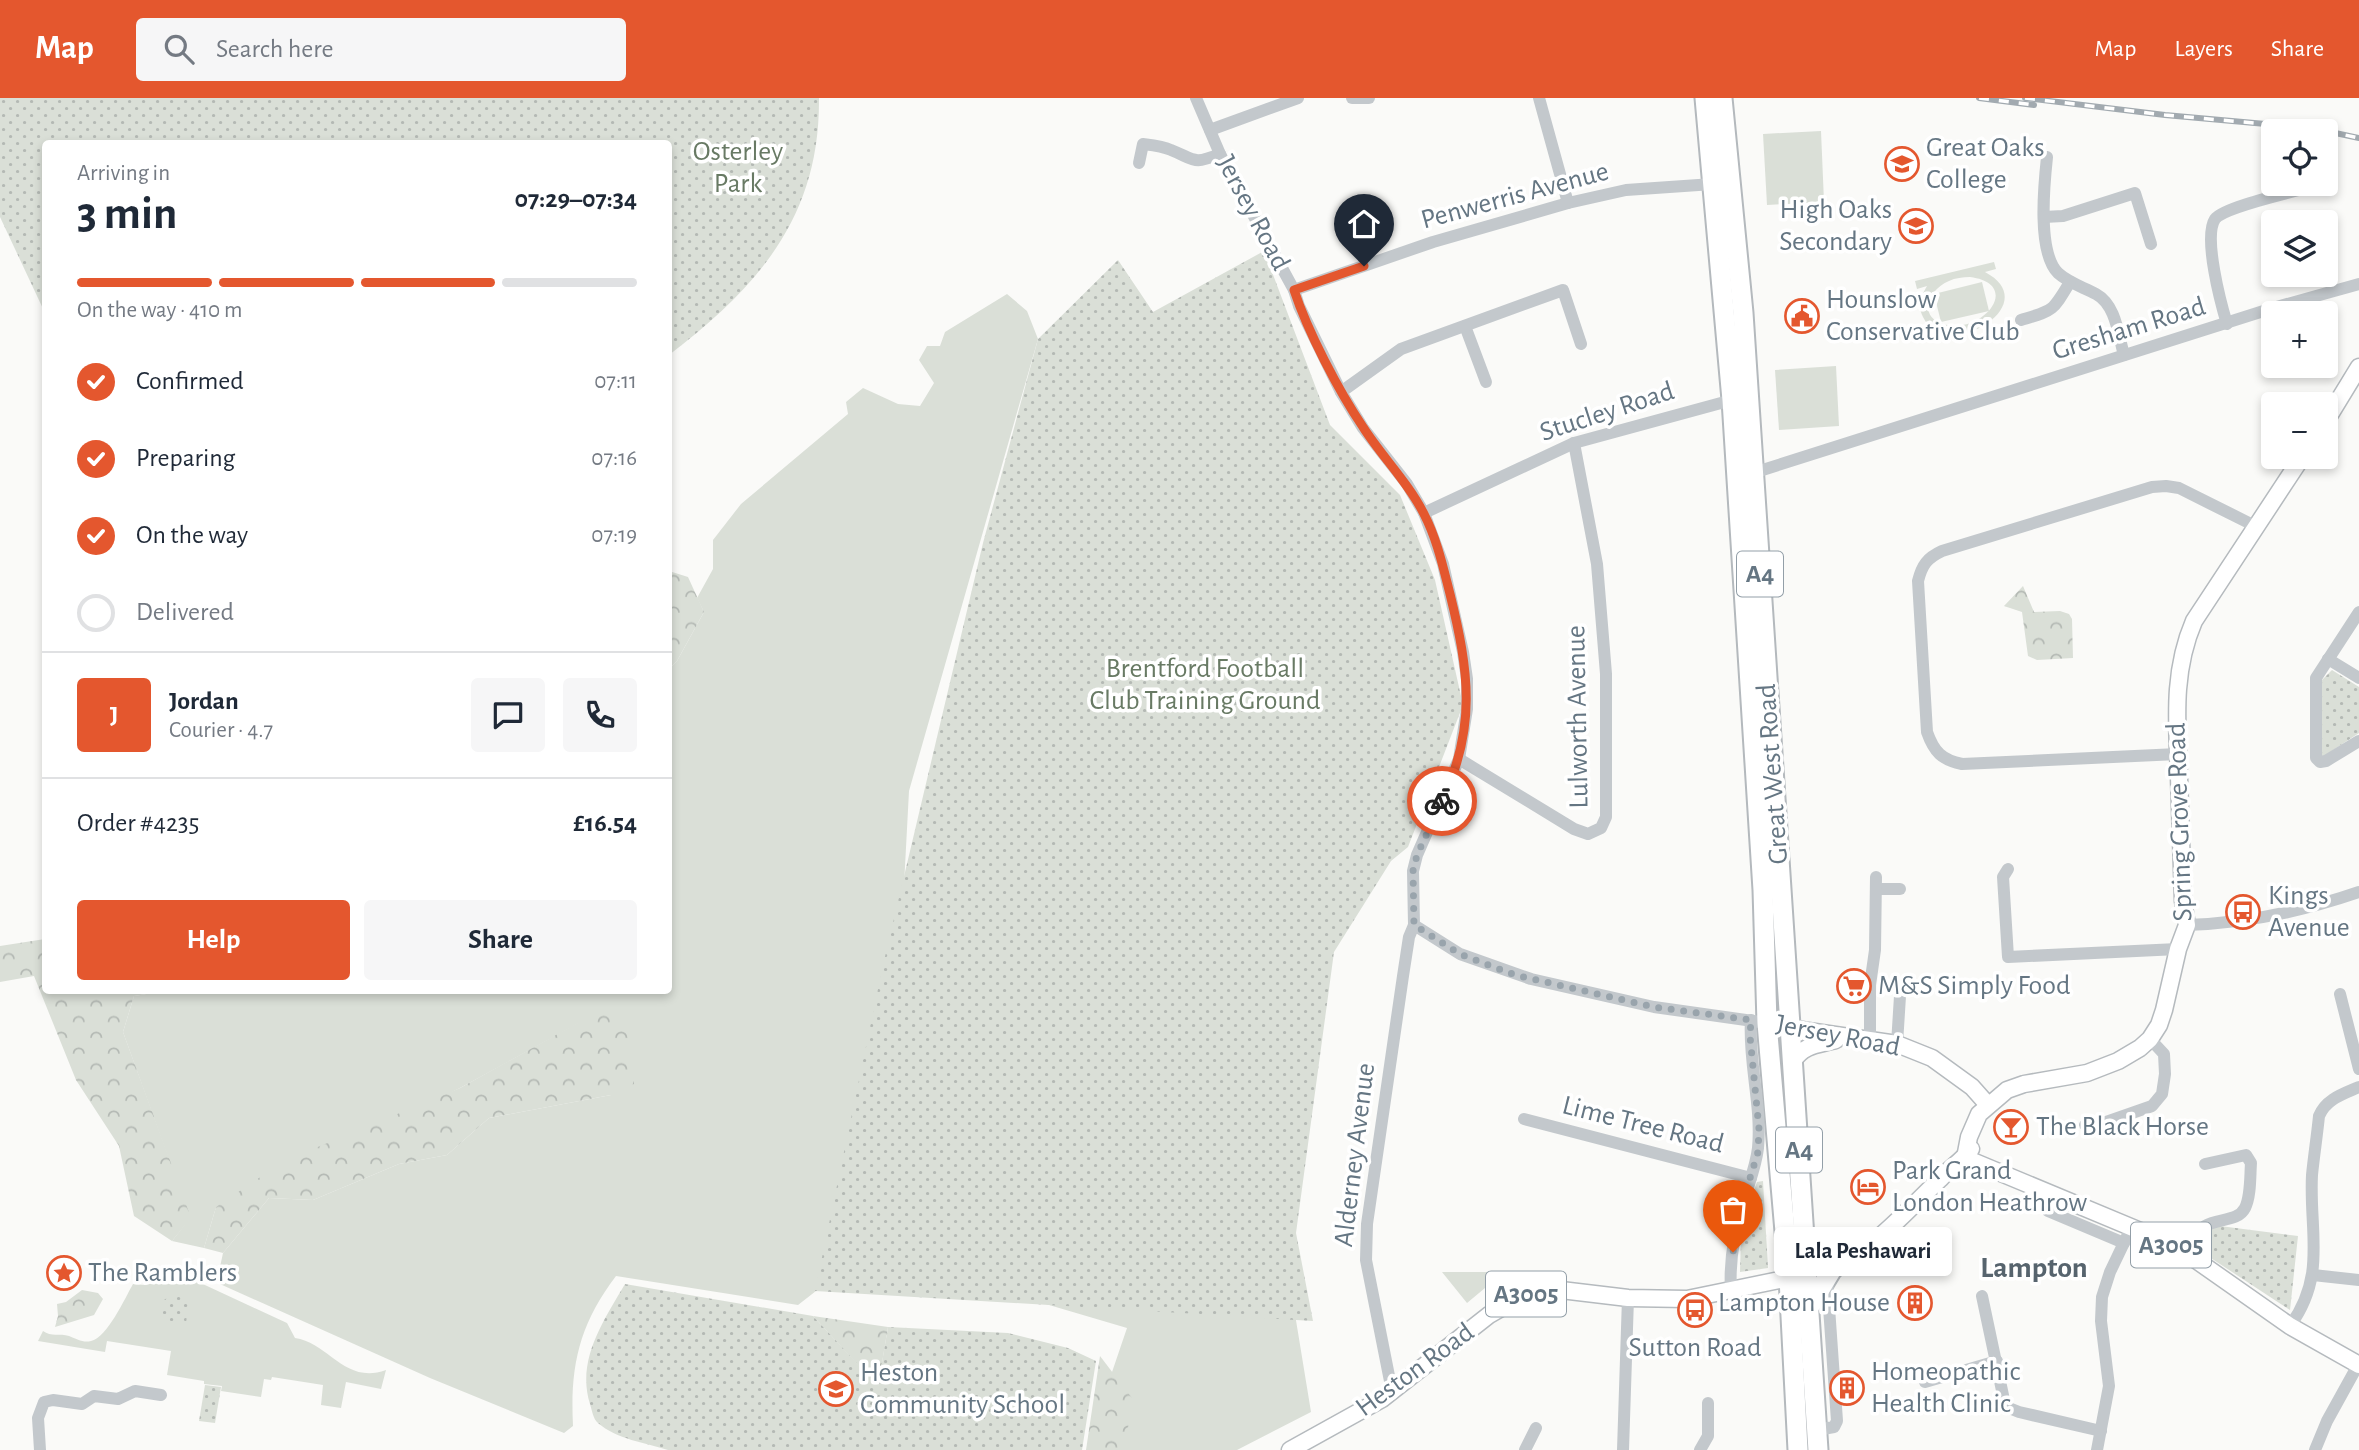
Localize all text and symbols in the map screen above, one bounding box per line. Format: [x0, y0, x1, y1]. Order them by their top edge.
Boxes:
search box [136, 18, 626, 81]
icon: search [160, 30, 198, 68]
text: Map [35, 32, 94, 65]
text: Search here [216, 36, 334, 62]
text: Map [2094, 37, 2136, 61]
text: Layers [2174, 37, 2233, 61]
text: Share [2271, 37, 2324, 61]
map controls [2261, 119, 2338, 469]
button: locate [2261, 119, 2338, 196]
place label: Great Oaks College [1926, 134, 2045, 194]
park label: Osterley Park [693, 138, 783, 198]
school or university icon: Great Oaks College [1883, 145, 1921, 183]
street label: Jersey Road [1211, 151, 1295, 275]
street label: Penwerris Avenue [1418, 157, 1612, 235]
text: Arriving in [77, 162, 170, 185]
text: 07:29–07:34 [514, 186, 637, 212]
text: 3 min [77, 191, 177, 237]
pin [1334, 194, 1394, 266]
place label: High Oaks Secondary [1779, 196, 1892, 256]
icon: home [1345, 205, 1383, 243]
school or university icon: High Oaks Secondary [1897, 207, 1935, 245]
button: layers [2261, 210, 2338, 287]
place label: Hounslow Conservative Club [1826, 286, 2020, 346]
street label: Gresham Road [2049, 292, 2209, 366]
public building icon: Hounslow Conservative Club [1783, 297, 1821, 335]
text: On the way · 410 m [77, 299, 242, 322]
button: + [2261, 301, 2338, 378]
icon: check [77, 363, 115, 401]
text: Confirmed [136, 368, 244, 394]
text: 07:11 [594, 370, 637, 393]
street label: Stucley Road [1536, 377, 1678, 447]
button: − [2261, 392, 2338, 469]
icon: check [77, 440, 115, 478]
text: Preparing [136, 445, 235, 471]
text: 07:16 [591, 447, 637, 470]
icon: check [77, 517, 115, 555]
text: On the way [136, 522, 248, 548]
text: 07:19 [591, 524, 637, 547]
road number: A4 [1737, 552, 1783, 596]
text: Delivered [136, 599, 234, 625]
street label: Lulworth Avenue [1562, 625, 1594, 809]
park label: Brentford Football Club Training Ground [1089, 655, 1321, 715]
button: chat [471, 678, 545, 752]
button: phone [563, 678, 637, 752]
street label: Great West Road [1753, 683, 1793, 865]
text: Jordan [169, 688, 239, 714]
text: J [110, 702, 118, 728]
text: Courier · 4.7 [169, 719, 273, 742]
street label: Spring Grove Road [2163, 722, 2197, 922]
courier [1407, 766, 1477, 836]
icon: bike [1423, 782, 1461, 820]
text: Order #4235 [77, 810, 199, 836]
text: £16.54 [573, 810, 637, 836]
place label: Kings Avenue [2268, 882, 2350, 942]
bus stop icon: Kings Avenue [2224, 893, 2262, 931]
button: Help [77, 900, 350, 980]
button: Share [364, 900, 637, 980]
supermarket icon: M&S Simply Food [1835, 967, 1873, 1005]
place label: M&S Simply Food [1878, 972, 2071, 1000]
street label: Jersey Road [1774, 1010, 1902, 1062]
street label: Alderney Avenue [1330, 1061, 1380, 1249]
street label: Lime Tree Road [1559, 1091, 1727, 1159]
bar icon: The Black Horse [1992, 1108, 2030, 1146]
place label: The Black Horse [2036, 1113, 2209, 1141]
road number: A4 [1776, 1128, 1822, 1172]
place label: Park Grand London Heathrow [1892, 1157, 2087, 1217]
hotel icon: Park Grand London Heathrow [1849, 1168, 1887, 1206]
pin [1703, 1180, 1763, 1252]
icon: bag [1714, 1191, 1752, 1229]
road number: A3005 [2131, 1222, 2211, 1268]
callout: Lala Peshawari [1775, 1228, 1954, 1276]
text: Lala Peshawari [1794, 1240, 1932, 1263]
district label: Lampton [1980, 1253, 2088, 1283]
place icon: The Ramblers [45, 1254, 83, 1292]
place label: The Ramblers [88, 1259, 237, 1287]
road number: A3005 [1486, 1272, 1566, 1316]
building icon: Lampton House [1896, 1284, 1934, 1322]
place label: Lampton House [1718, 1289, 1890, 1317]
bus stop icon: Sutton Road [1676, 1291, 1714, 1329]
street label: Heston Road [1351, 1318, 1479, 1422]
place label: Sutton Road [1628, 1334, 1762, 1362]
place label: Homeopathic Health Clinic [1871, 1358, 2021, 1418]
place label: Heston Community School [860, 1359, 1065, 1419]
building icon: Homeopathic Health Clinic [1828, 1369, 1866, 1407]
school or university icon: Heston Community School [817, 1370, 855, 1408]

